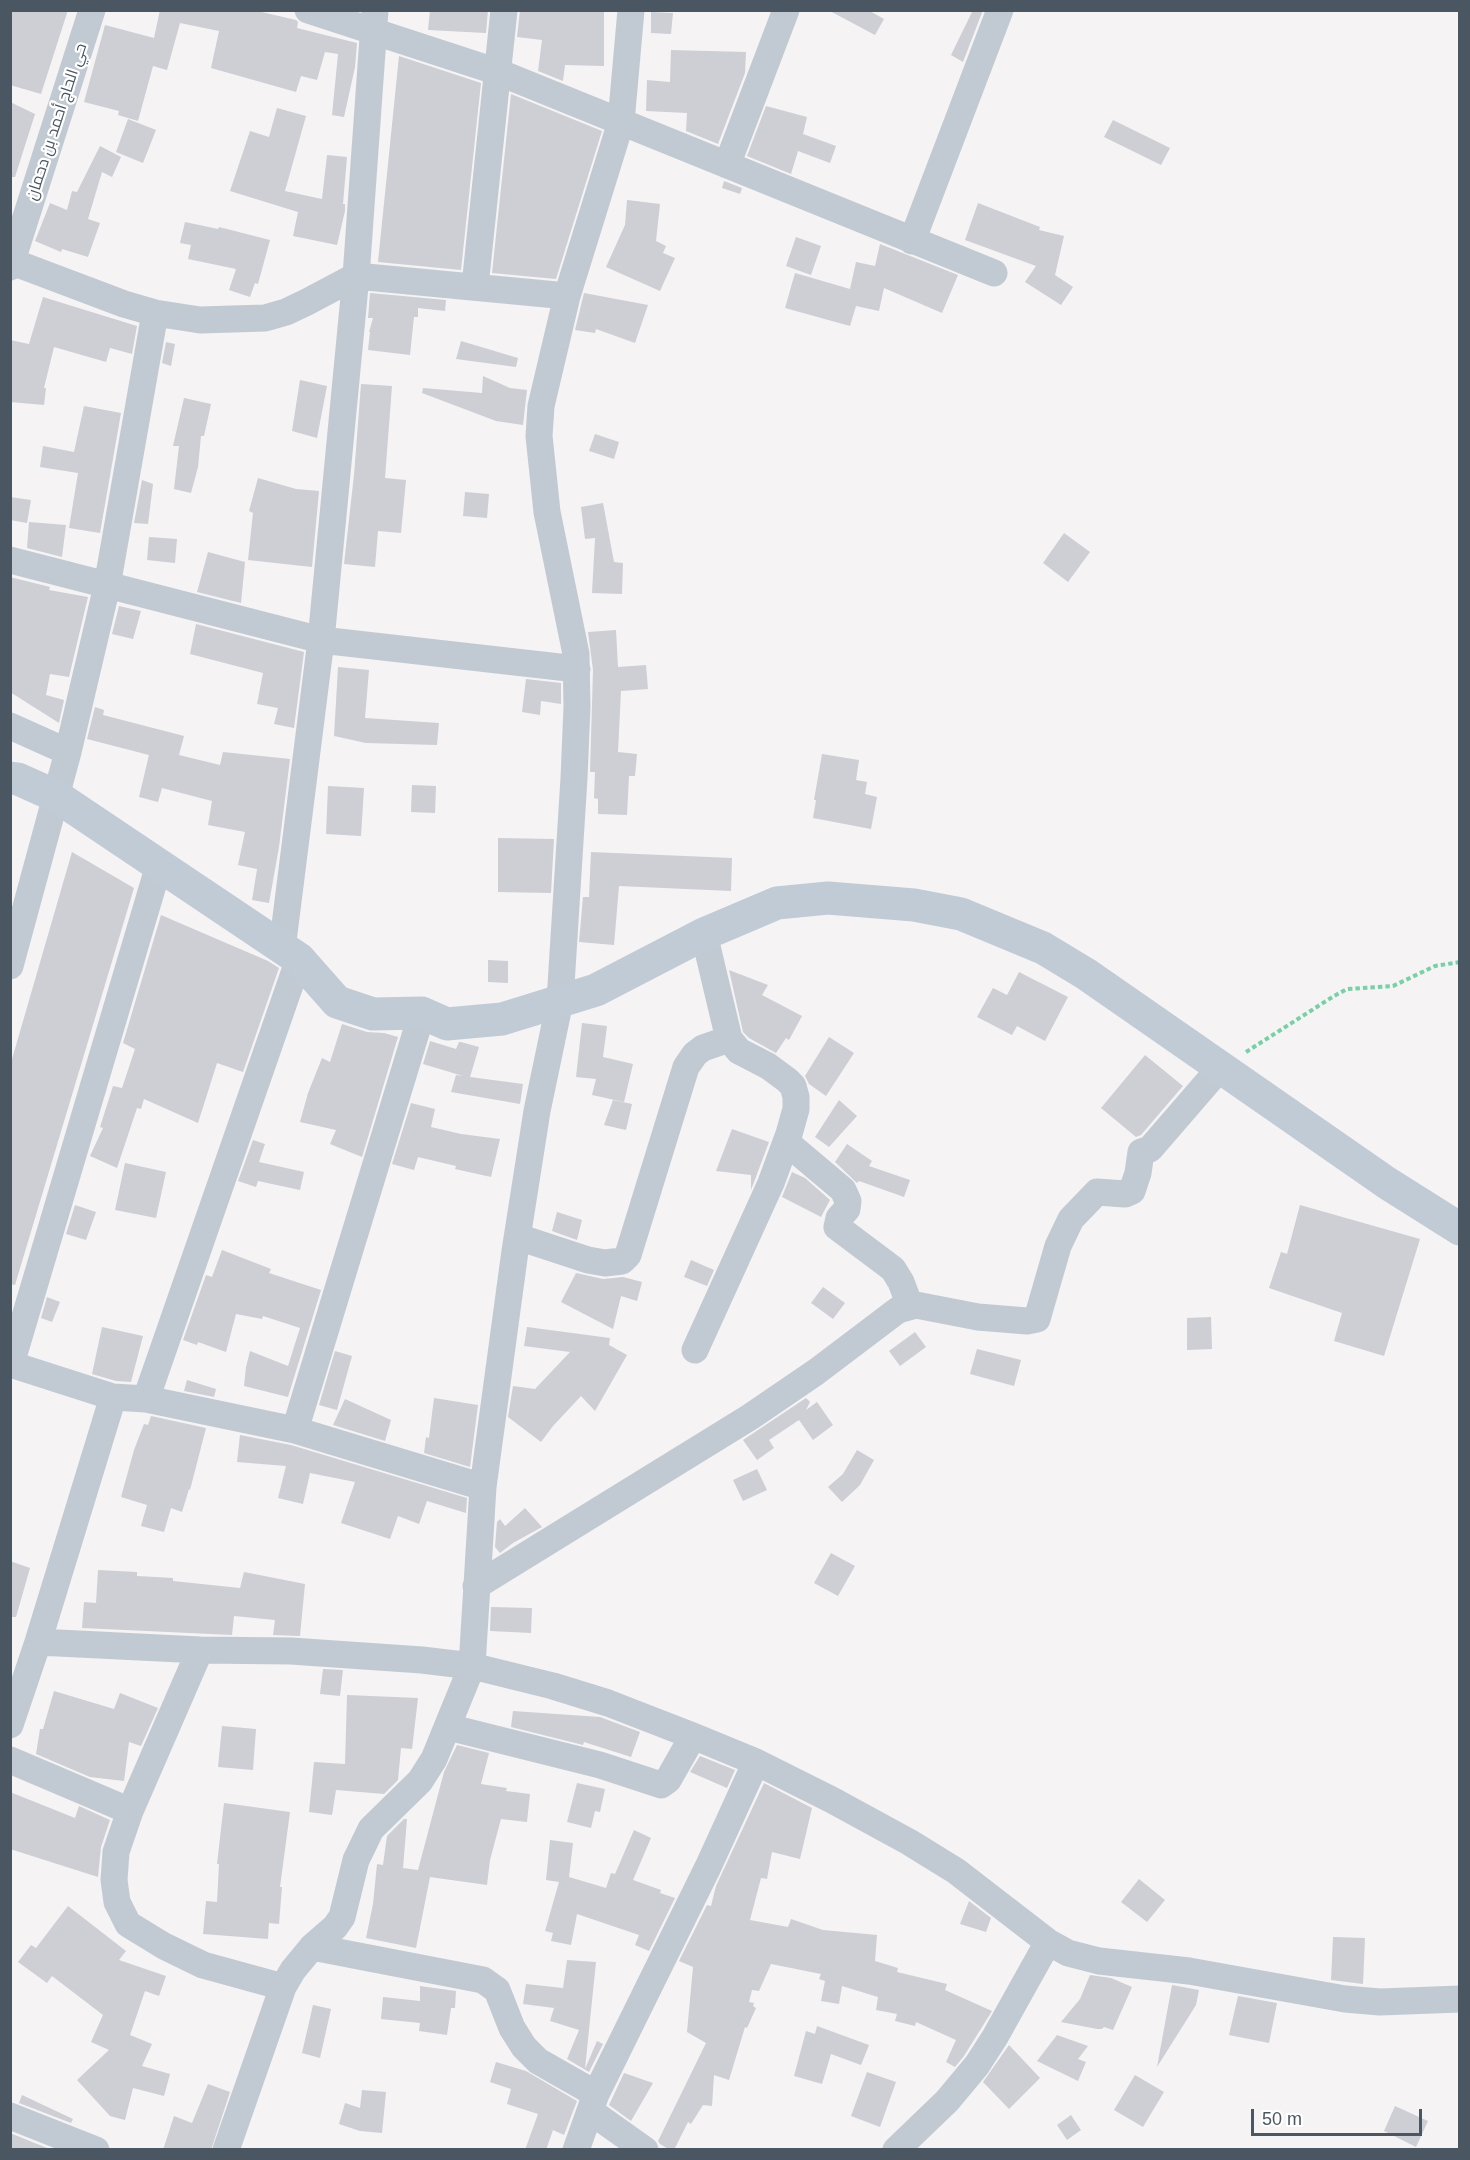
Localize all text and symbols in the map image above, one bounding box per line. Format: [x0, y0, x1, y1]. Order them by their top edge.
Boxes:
street label: حي الحاج أحمد بن دحمان [23, 41, 91, 203]
scale bar [1254, 2097, 1425, 2135]
text: 50 m [1262, 2109, 1302, 2129]

